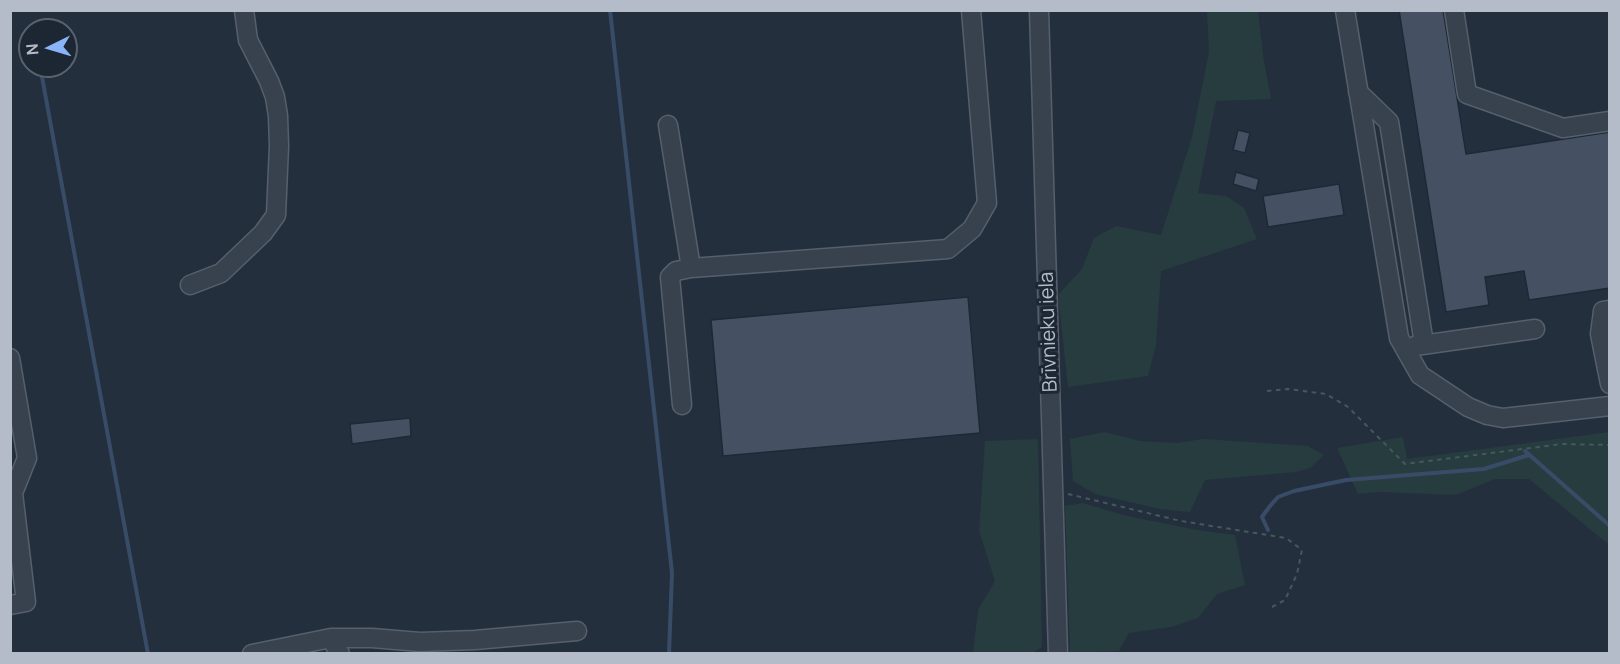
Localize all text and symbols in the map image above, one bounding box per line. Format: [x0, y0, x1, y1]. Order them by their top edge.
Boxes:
north arrow [18, 18, 78, 78]
text: N [21, 43, 44, 56]
street label: Brīvnieku iela [1035, 271, 1063, 393]

